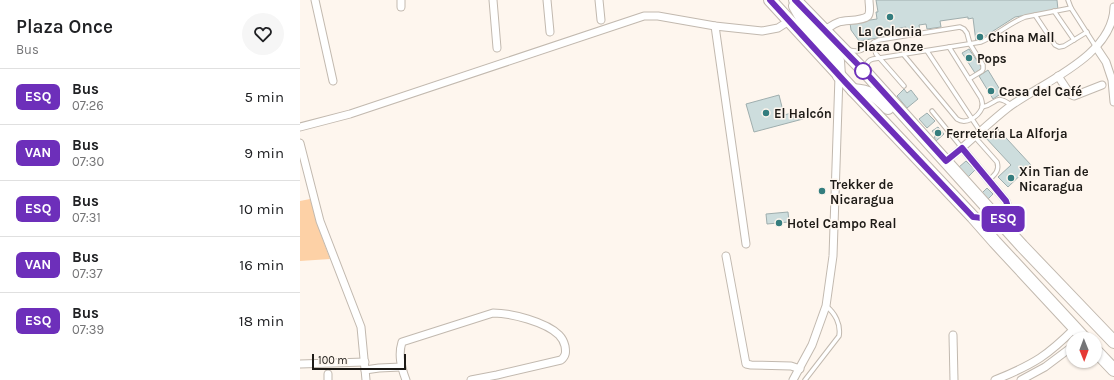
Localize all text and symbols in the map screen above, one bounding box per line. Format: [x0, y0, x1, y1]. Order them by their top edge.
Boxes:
marker: La Colonia Plaza Onze [885, 12, 895, 22]
button: heart [242, 13, 284, 55]
text: Plaza Once [16, 16, 113, 38]
place label: La Colonia Plaza Onze [857, 24, 923, 54]
place label: China Mall [988, 30, 1054, 45]
marker: China Mall [975, 32, 985, 42]
text: Bus [16, 42, 39, 57]
place label: Pops [977, 51, 1007, 66]
marker: Pops [964, 53, 974, 63]
unlabelled marker [854, 62, 872, 80]
text: Bus [72, 80, 99, 98]
place label: Casa del Café [999, 84, 1082, 99]
marker: Casa del Café [986, 86, 996, 96]
text: ESQ [25, 88, 51, 105]
text: 5 min [244, 88, 284, 106]
text: 07:26 [72, 98, 104, 113]
place label: El Halcón [774, 106, 832, 121]
marker: El Halcón [761, 108, 771, 118]
place label: Ferretería La Alforja [946, 126, 1068, 141]
marker: Ferretería La Alforja [933, 128, 943, 138]
text: Bus [72, 136, 99, 154]
text: VAN [25, 144, 51, 161]
text: 9 min [244, 144, 284, 162]
text: 07:30 [72, 154, 104, 169]
place label: Xin Tian de Nicaragua [1019, 164, 1089, 194]
marker: Xin Tian de Nicaragua [1006, 173, 1016, 183]
place label: Trekker de Nicaragua [830, 177, 894, 207]
marker: Trekker de Nicaragua [817, 186, 827, 196]
text: Bus [72, 192, 99, 210]
text: ESQ [25, 200, 51, 217]
text: 10 min [239, 200, 284, 218]
line badge: ESQ [980, 206, 1026, 232]
text: 07:31 [72, 210, 101, 225]
text: ESQ [990, 210, 1016, 227]
place label: Hotel Campo Real [787, 216, 896, 231]
marker: Hotel Campo Real [774, 218, 784, 228]
text: Bus [72, 248, 99, 266]
text: VAN [25, 256, 51, 273]
text: 16 min [239, 256, 284, 274]
text: 07:37 [72, 266, 103, 281]
text: Bus [72, 304, 99, 322]
text: ESQ [25, 312, 51, 329]
text: 18 min [239, 312, 284, 330]
text: 07:39 [72, 322, 104, 337]
north arrow [1066, 332, 1102, 368]
map controls [1066, 332, 1102, 368]
scale bar [312, 352, 406, 371]
text: 100 m [318, 354, 348, 367]

